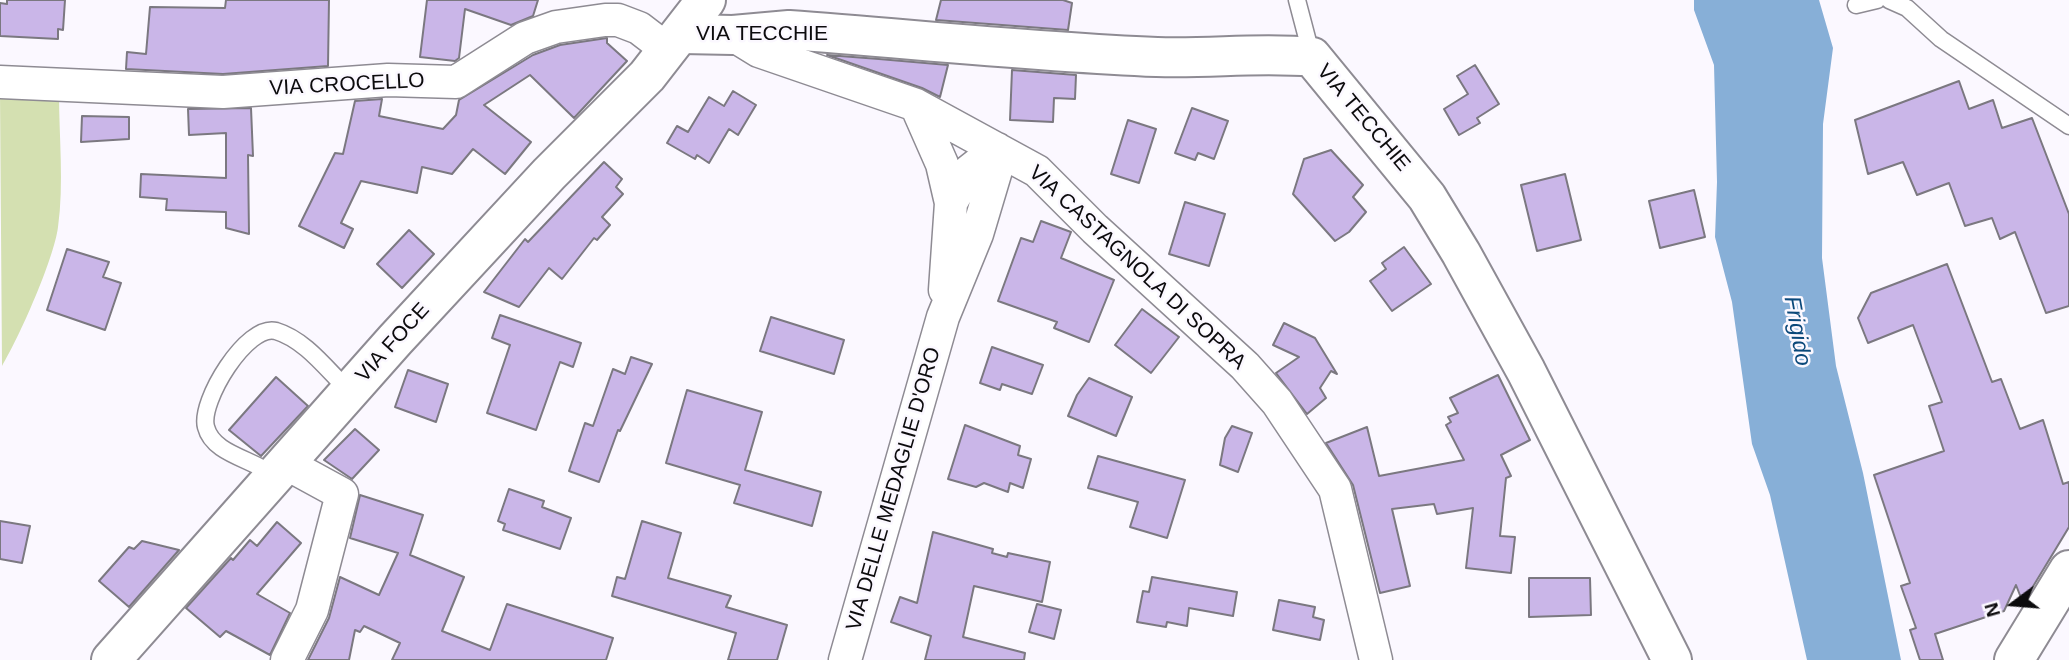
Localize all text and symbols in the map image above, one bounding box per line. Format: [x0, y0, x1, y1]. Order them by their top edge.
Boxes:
street label: VIA TECCHIE [696, 21, 828, 47]
street label: VIA TECCHIE [1311, 59, 1415, 177]
street label: VIA CROCELLO [269, 68, 425, 102]
street label: VIA CASTAGNOLA DI SOPRA [1023, 161, 1251, 375]
water label: Frigido [1777, 294, 1817, 368]
street label: VIA FOCE [351, 298, 435, 388]
street label: VIA DELLE MEDAGLIE D'ORO [841, 344, 947, 634]
north arrow [1978, 569, 2048, 639]
text: N [1980, 600, 2004, 619]

